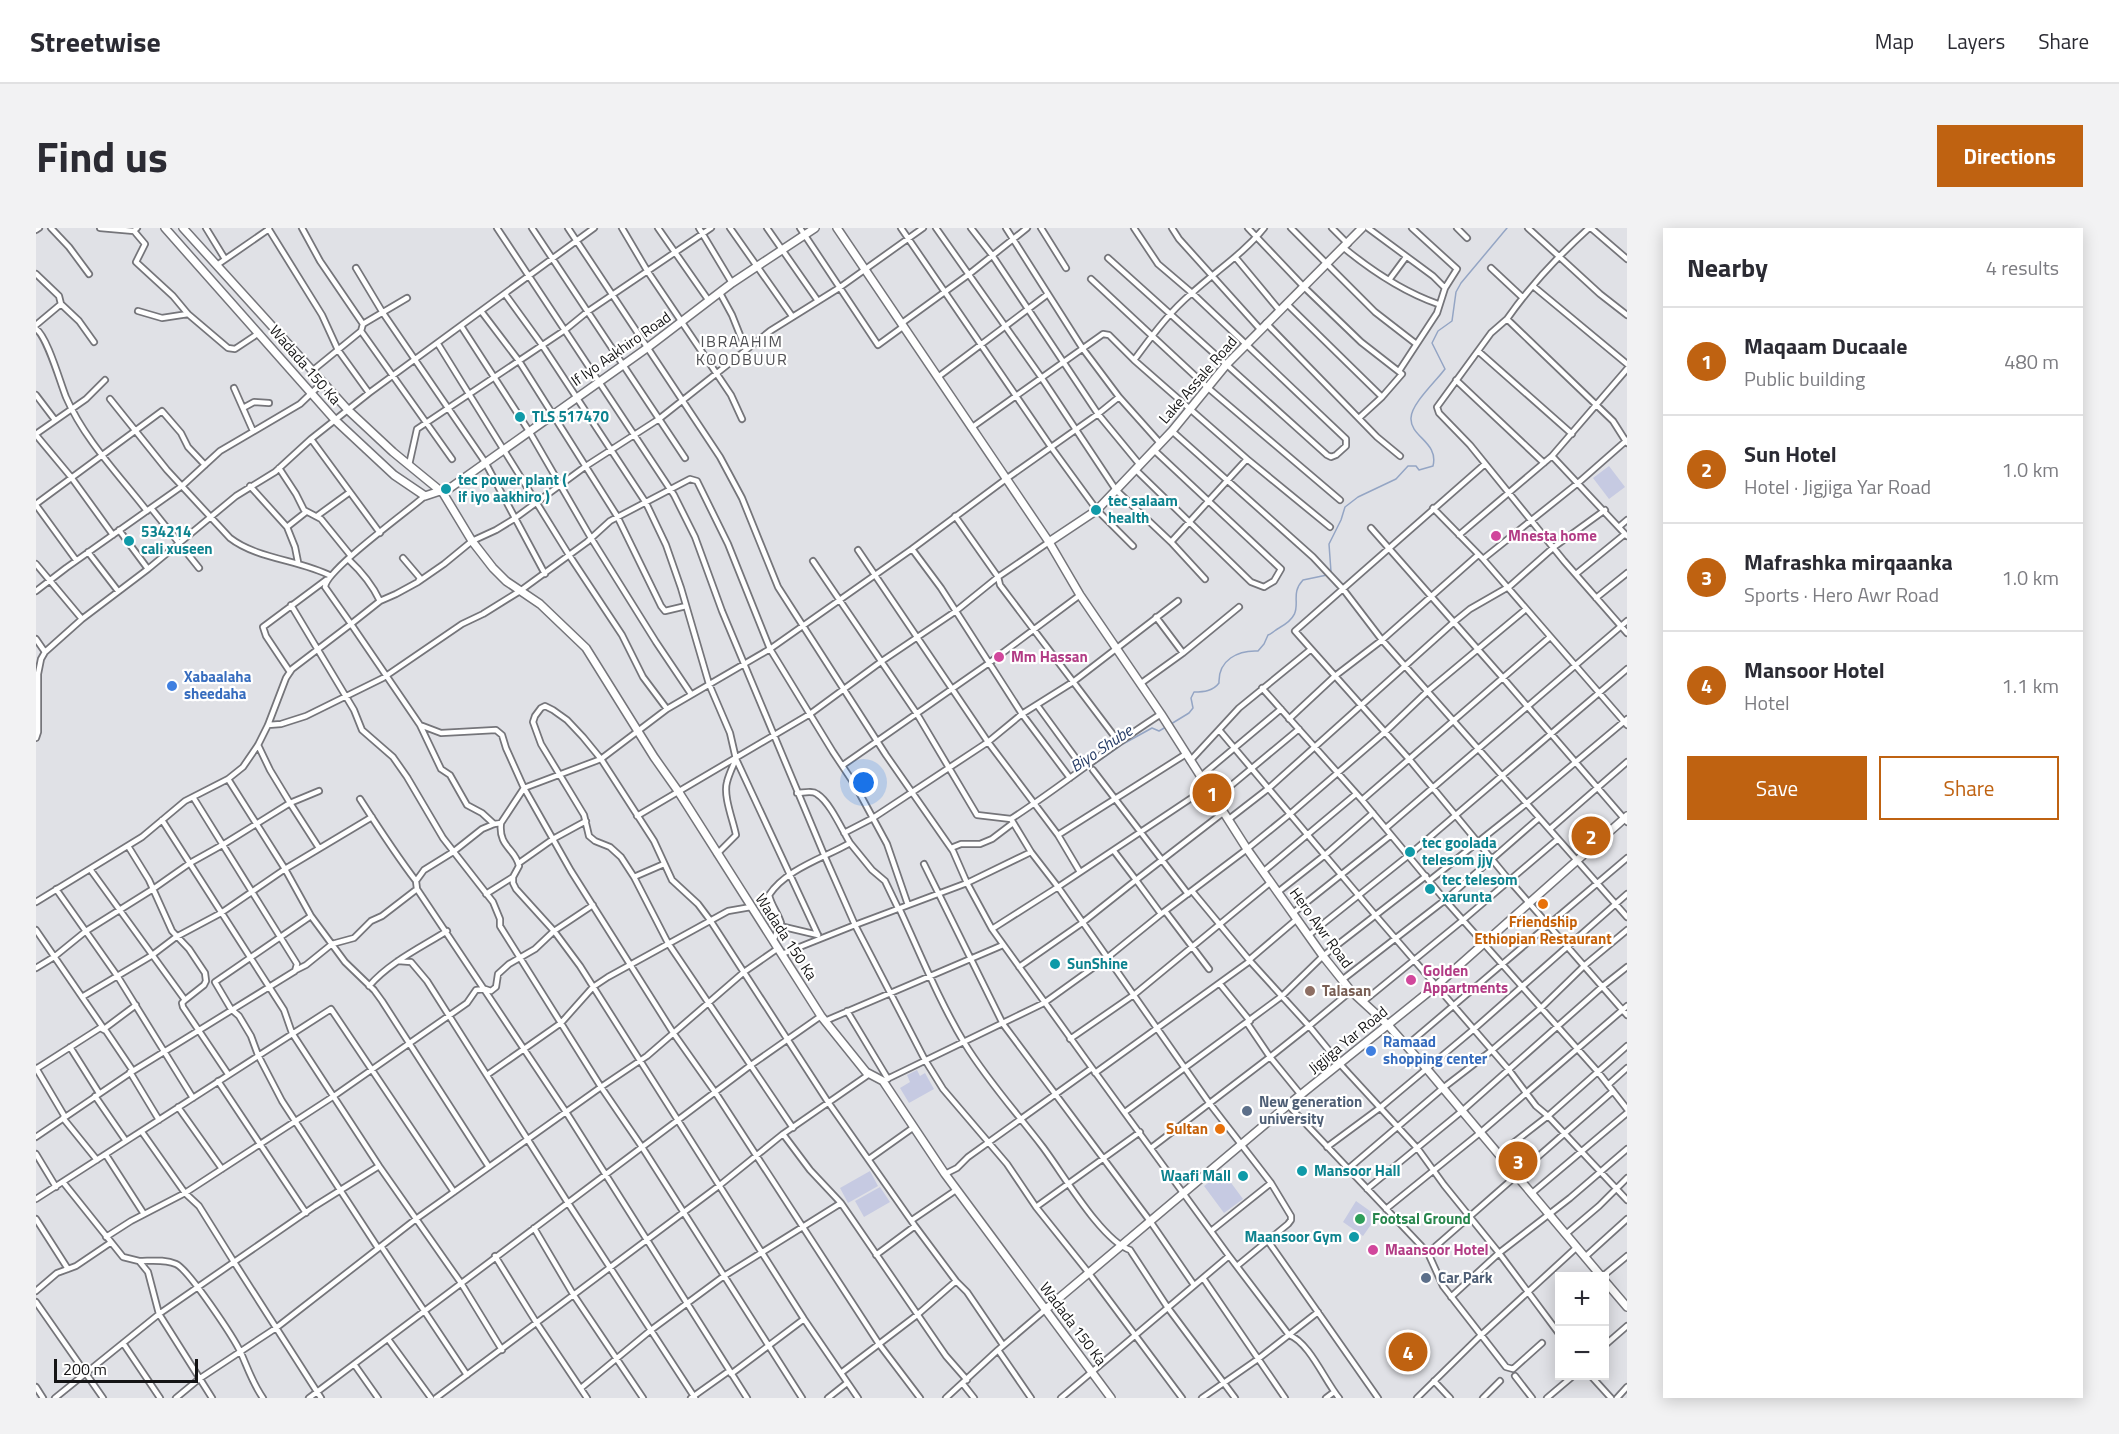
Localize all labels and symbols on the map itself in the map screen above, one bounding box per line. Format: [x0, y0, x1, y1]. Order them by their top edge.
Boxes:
street label: If Iyo Aakhiro Road [566, 305, 676, 392]
street label: Wadada 150 Ka [264, 320, 347, 410]
district label: IBRAAHIM KOODBUUR [696, 329, 788, 371]
street label: Lake Assale Road [1153, 331, 1242, 429]
place label: TLS 517470 [532, 405, 609, 428]
marker: TLS 517470 [513, 410, 527, 424]
place label: tec power plant ( if iyo aakhiro ) [458, 468, 567, 508]
marker: tec power plant ( if iyo aakhiro ) [439, 482, 453, 496]
place label: tec salaam health [1108, 489, 1178, 529]
marker: tec salaam health [1089, 503, 1103, 517]
place label: 534214 cali xuseen [141, 520, 213, 560]
place label: Mnesta home [1508, 524, 1597, 547]
marker: Mnesta home [1489, 529, 1503, 543]
marker: 534214 cali xuseen [122, 534, 136, 548]
place label: Mm Hassan [1011, 645, 1088, 668]
marker: Mm Hassan [992, 650, 1006, 664]
place label: Xabaalaha sheedaha [184, 665, 252, 705]
marker: Xabaalaha sheedaha [165, 679, 179, 693]
water label: Biyo Shube [1065, 717, 1138, 778]
your location [849, 768, 878, 797]
pin: 1 [1192, 770, 1232, 816]
pin: 2 [1572, 814, 1610, 858]
place label: tec goolada telesom jjy [1422, 831, 1497, 871]
marker: tec goolada telesom jjy [1403, 845, 1417, 859]
place label: tec telesom xarunta [1442, 868, 1518, 908]
marker: tec telesom xarunta [1423, 882, 1437, 896]
street label: Hero Awr Road [1284, 883, 1359, 973]
street label: Wadada 150 Ka [750, 889, 823, 985]
marker: Friendship Ethiopian Restaurant [1536, 897, 1550, 911]
place label: Friendship Ethiopian Restaurant [1474, 910, 1612, 950]
place label: SunShine [1067, 952, 1128, 975]
marker: SunShine [1048, 957, 1062, 971]
place label: Golden Appartments [1423, 959, 1508, 999]
marker: Golden Appartments [1404, 973, 1418, 987]
place label: Talasan [1322, 979, 1371, 1002]
marker: Talasan [1303, 984, 1317, 998]
street label: Jigjiga Yar Road [1303, 1000, 1392, 1079]
place label: Ramaad shopping center [1383, 1030, 1488, 1070]
marker: Ramaad shopping center [1364, 1044, 1378, 1058]
place label: New generation university [1259, 1090, 1362, 1130]
marker: New generation university [1240, 1104, 1254, 1118]
place label: Sultan [1166, 1117, 1208, 1140]
marker: Sultan [1213, 1122, 1227, 1136]
pin: 3 [1498, 1138, 1538, 1184]
place label: Mansoor Hall [1314, 1159, 1401, 1182]
place label: Waafi Mall [1161, 1164, 1231, 1187]
marker: Mansoor Hall [1295, 1164, 1309, 1178]
marker: Waafi Mall [1236, 1169, 1250, 1183]
place label: Footsal Ground [1372, 1207, 1471, 1230]
marker: Footsal Ground [1353, 1212, 1367, 1226]
place label: Maansoor Gym [1244, 1225, 1342, 1248]
marker: Maansoor Gym [1347, 1230, 1361, 1244]
place label: Maansoor Hotel [1385, 1238, 1489, 1261]
marker: Maansoor Hotel [1366, 1243, 1380, 1257]
place label: Car Park [1438, 1266, 1493, 1289]
marker: Car Park [1419, 1271, 1433, 1285]
street label: Wadada 150 Ka [1034, 1277, 1113, 1371]
pin: 4 [1388, 1330, 1428, 1374]
scale bar [54, 1356, 198, 1384]

